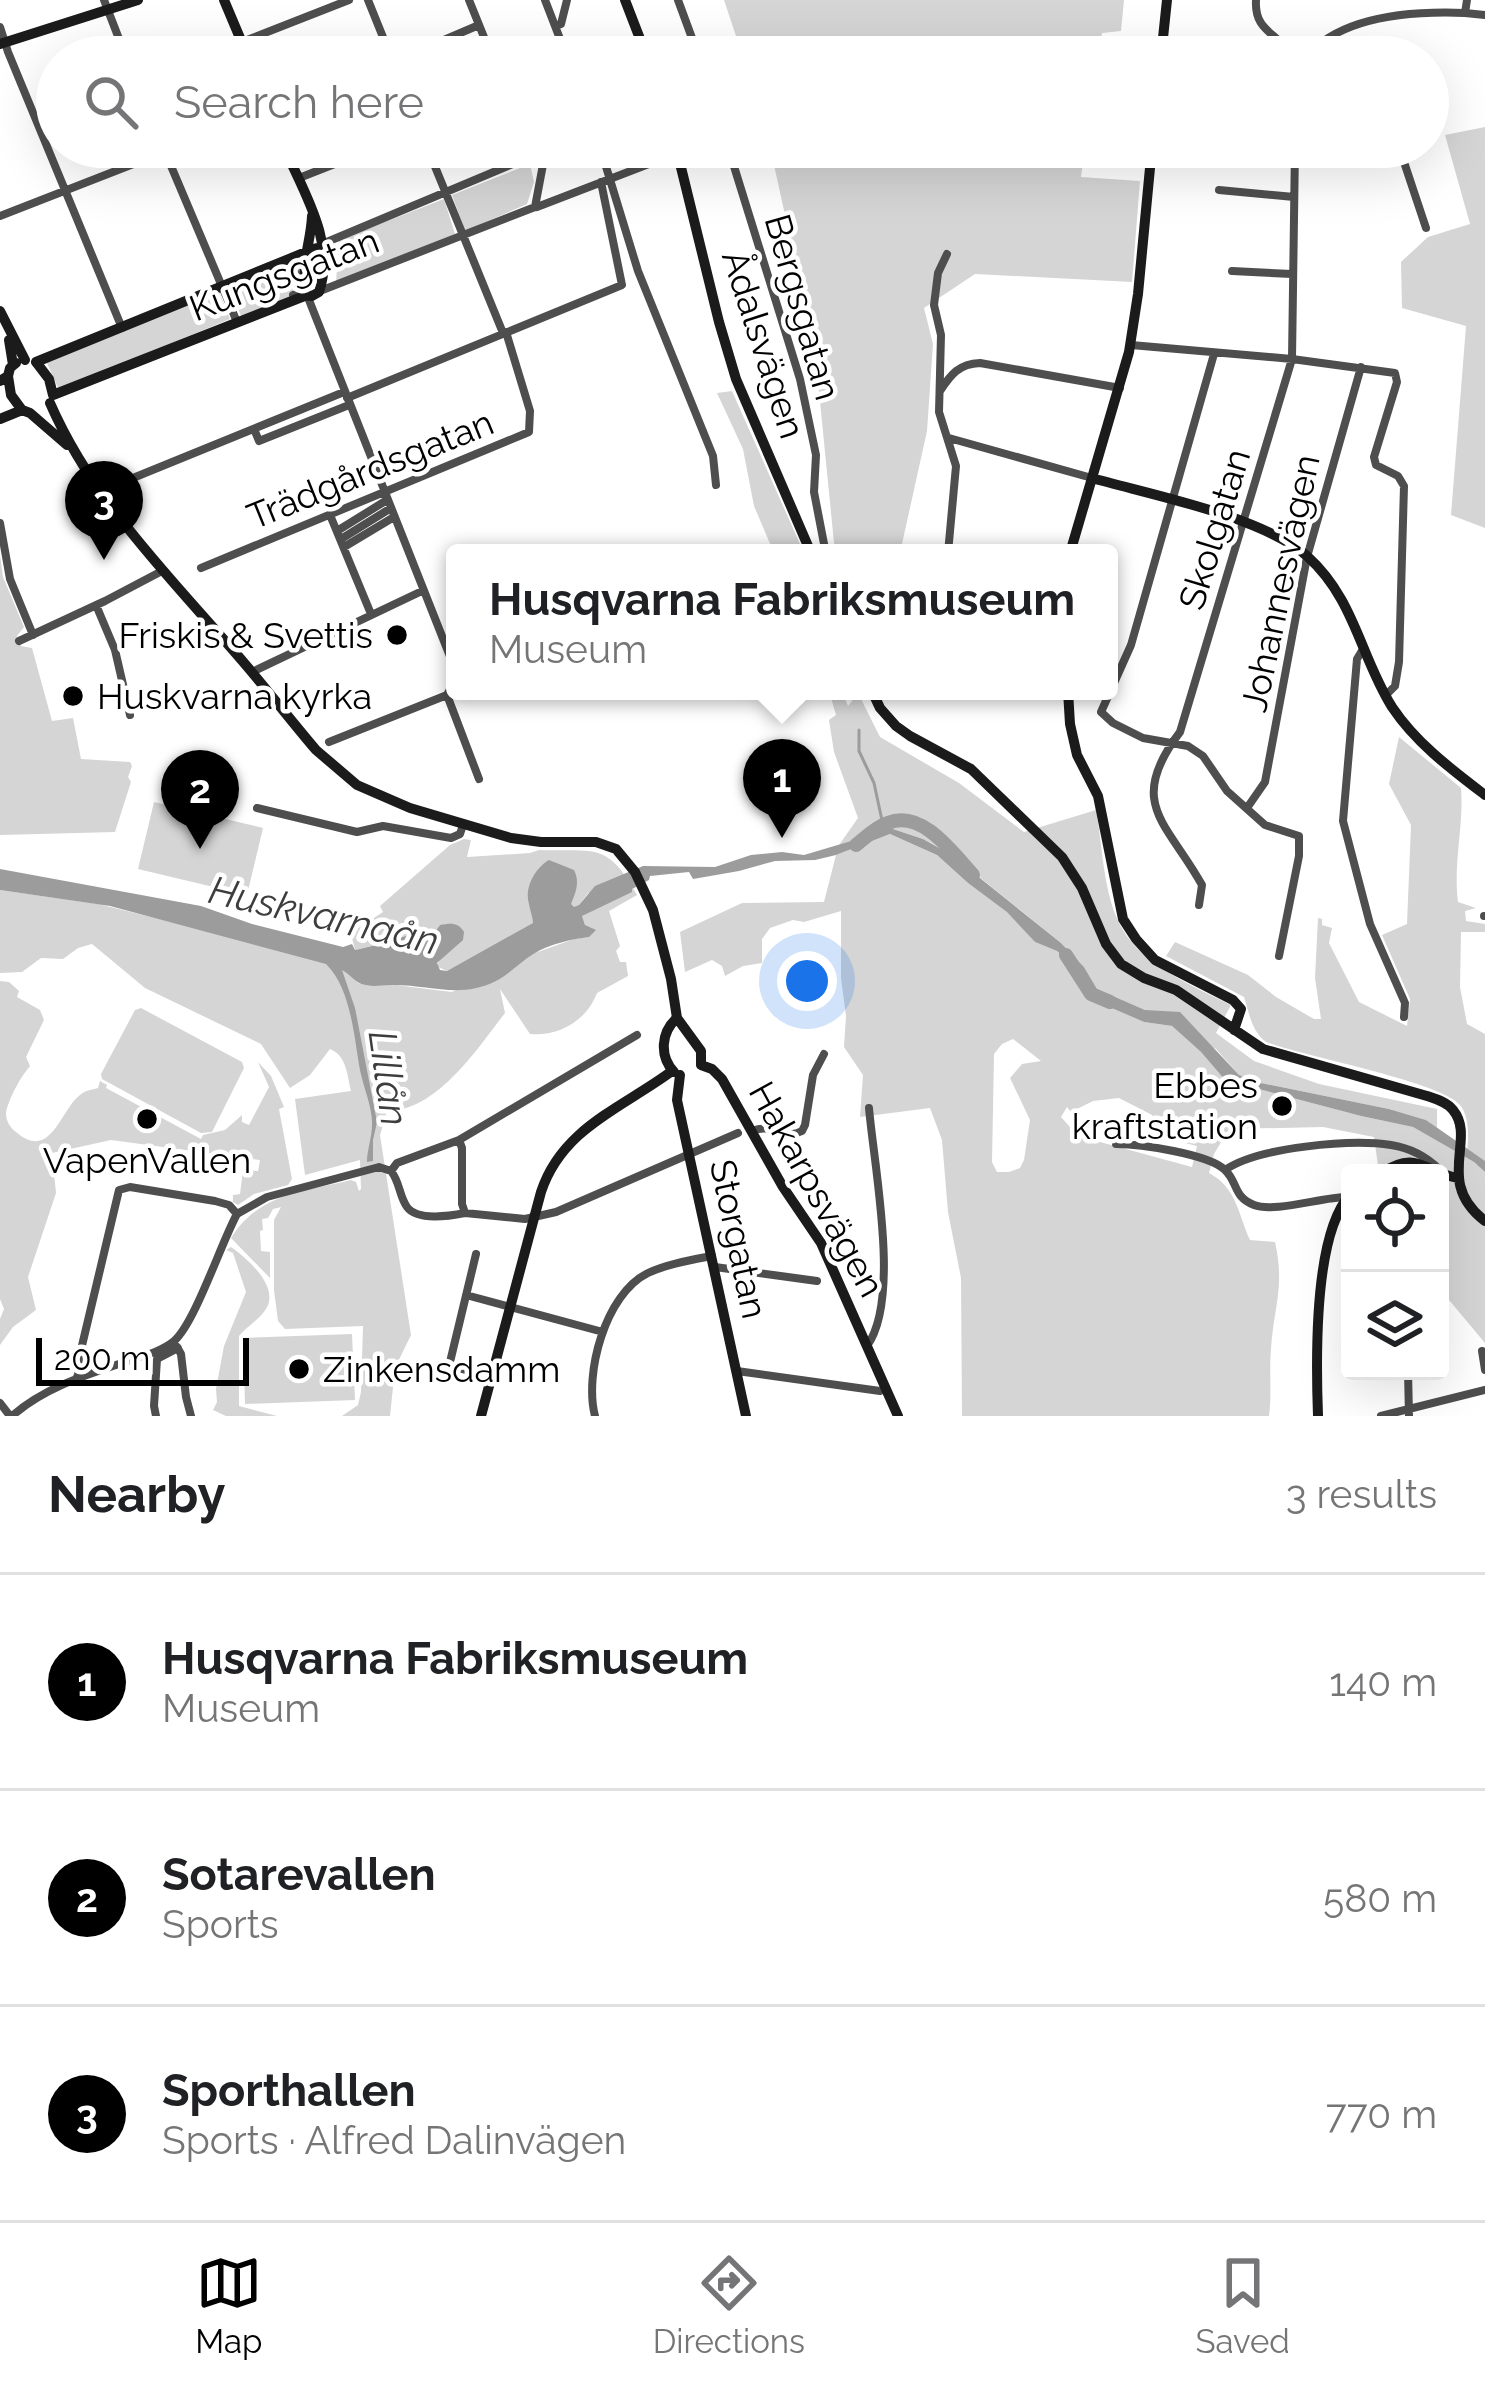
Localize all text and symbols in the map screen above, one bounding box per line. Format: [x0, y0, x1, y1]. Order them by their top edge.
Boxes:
search box [36, 36, 1449, 168]
icon: search [78, 69, 144, 135]
text: Search here [174, 76, 424, 129]
street label: Bergsgatan [756, 209, 850, 405]
street label: Kungsgatan [184, 219, 384, 329]
street label: Ådalsvägen [714, 244, 815, 443]
street label: Trädgårdsgatan [241, 401, 499, 537]
street label: Skolgatan [1170, 444, 1258, 614]
street label: Johannesvägen [1232, 451, 1328, 715]
pin: 3 [65, 461, 143, 560]
popup [446, 544, 1118, 700]
text: Husqvarna Fabriksmuseum [489, 573, 1075, 626]
place label: Friskis & Svettis [119, 614, 373, 656]
marker: Friskis & Svettis [384, 622, 410, 648]
text: Museum [489, 626, 647, 672]
place label: Huskvarna kyrka [97, 675, 372, 717]
marker: Huskvarna kyrka [60, 683, 86, 709]
pin: 1 [743, 739, 821, 838]
pin: 2 [161, 750, 239, 849]
water label: Huskvarnaån [205, 866, 443, 964]
your location [777, 951, 837, 1011]
water label: Lillån [360, 1027, 418, 1129]
place label: Ebbes kraftstation [1072, 1064, 1258, 1147]
street label: Hakarpsvägen [741, 1074, 893, 1304]
marker: Ebbes kraftstation [1269, 1093, 1295, 1119]
marker: VapenVallen [134, 1106, 160, 1132]
place label: VapenVallen [43, 1139, 251, 1181]
street label: Storgatan [702, 1156, 776, 1322]
map controls [1341, 1164, 1449, 1380]
button: locate [1341, 1164, 1449, 1272]
button: layers [1341, 1272, 1449, 1380]
scale bar [36, 1332, 249, 1385]
text: 200 m [54, 1339, 150, 1378]
place label: Zinkensdamm [323, 1348, 560, 1390]
marker: Zinkensdamm [286, 1356, 312, 1382]
text: Nearby [48, 1464, 225, 1524]
text: 3 results [1286, 1471, 1437, 1517]
text: Husqvarna Fabriksmuseum [162, 1632, 748, 1685]
text: 1 [77, 1659, 97, 1705]
text: 140 m [1329, 1659, 1437, 1705]
text: Museum [162, 1685, 320, 1731]
text: Sotarevallen [162, 1848, 436, 1901]
text: 2 [76, 1875, 98, 1921]
text: 580 m [1323, 1875, 1437, 1921]
text: Sports [162, 1901, 279, 1947]
text: Sporthallen [162, 2064, 416, 2117]
text: 3 [76, 2091, 98, 2137]
text: 770 m [1326, 2091, 1437, 2137]
text: Sports · Alfred Dalinvägen [162, 2117, 626, 2163]
tab: Map [195, 2250, 262, 2361]
tab: Directions [653, 2250, 805, 2361]
tab: Saved [1195, 2250, 1290, 2361]

